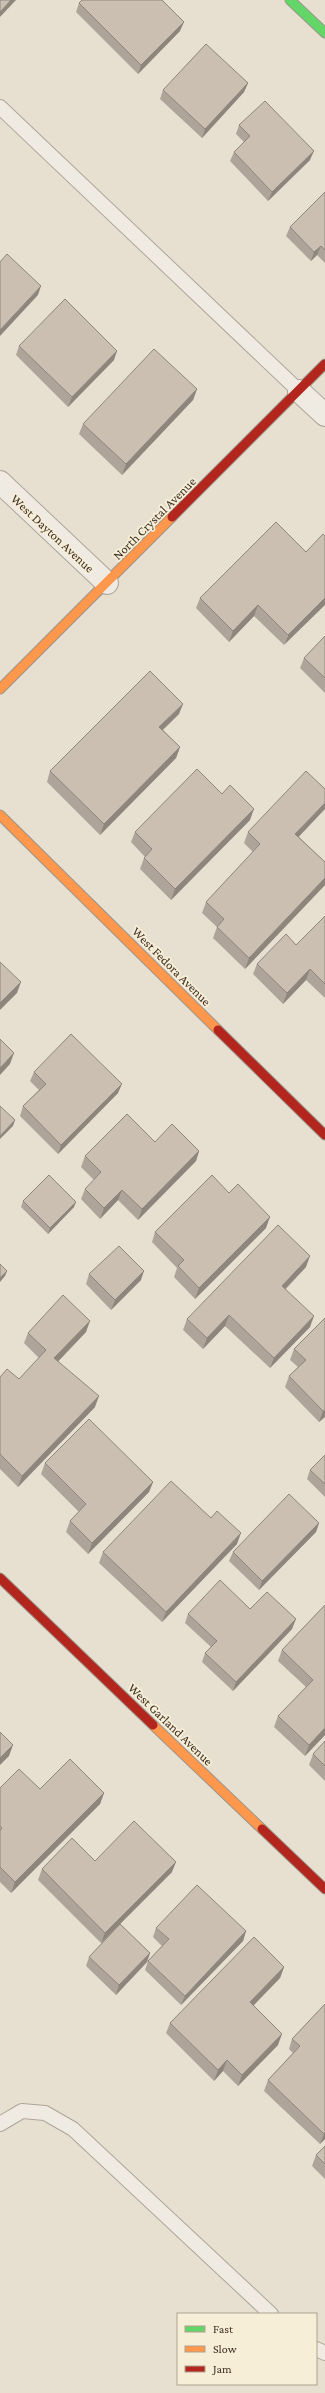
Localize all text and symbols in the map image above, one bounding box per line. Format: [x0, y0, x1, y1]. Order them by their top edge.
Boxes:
street label: North Crystal Avenue [110, 474, 199, 563]
street label: West Dayton Avenue [8, 491, 97, 576]
street label: West Fedora Avenue [129, 924, 214, 1009]
street label: West Garland Avenue [125, 1680, 216, 1769]
legend [177, 2313, 317, 2385]
text: Fast [213, 2322, 234, 2336]
text: Slow [213, 2342, 237, 2356]
text: Jam [212, 2362, 232, 2376]

